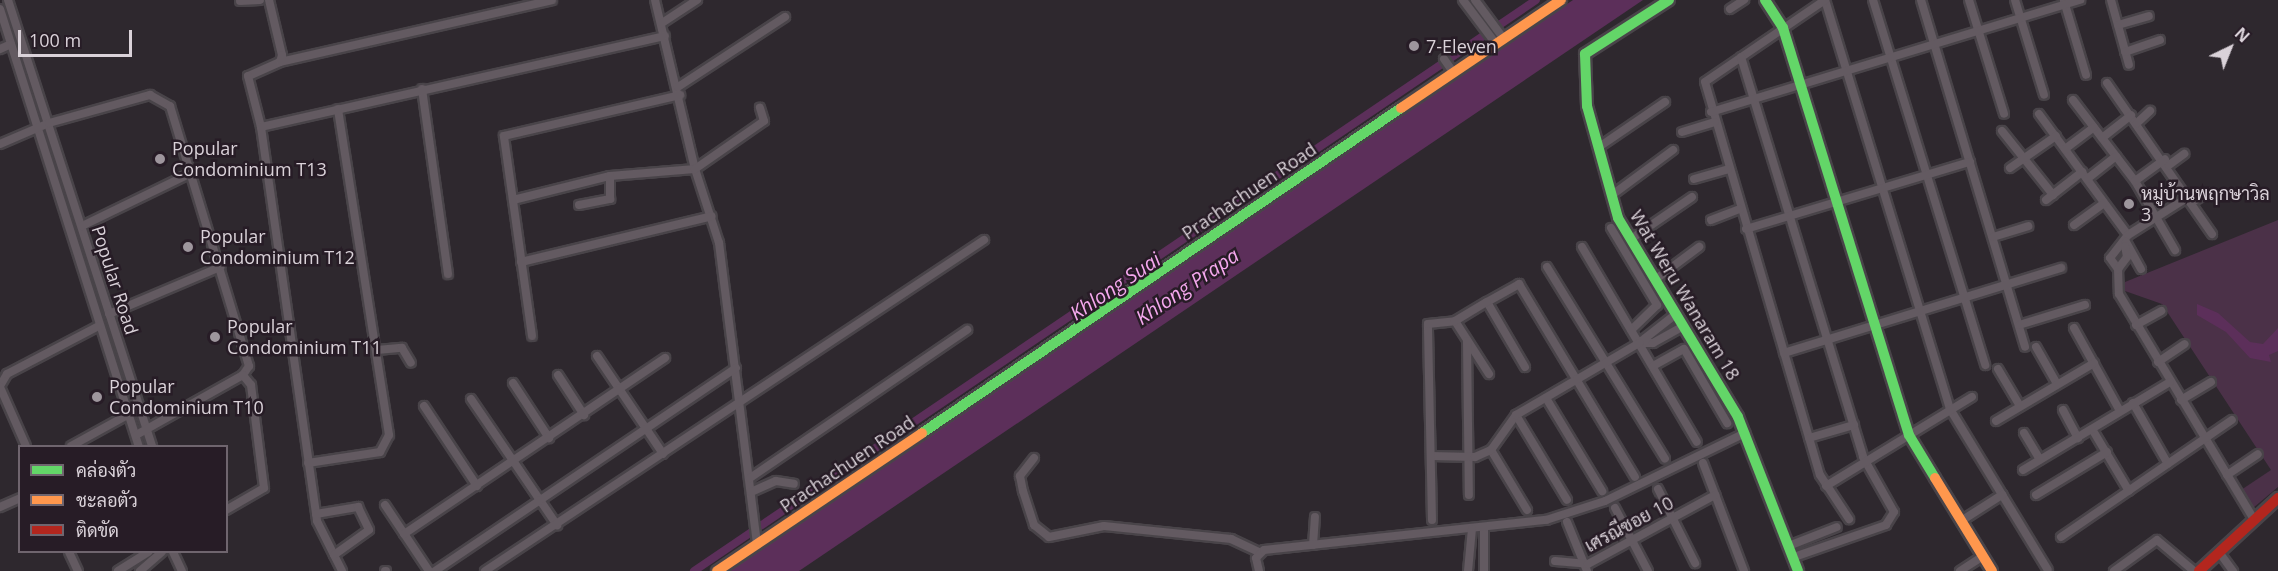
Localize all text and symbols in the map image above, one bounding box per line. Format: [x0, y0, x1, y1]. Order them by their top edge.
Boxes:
scale bar [21, 18, 135, 56]
north arrow [2200, 18, 2260, 78]
text: N [2230, 22, 2255, 47]
text: 100 m [29, 28, 81, 52]
place label: 7-Eleven [1426, 35, 1497, 57]
marker: 7-Eleven [1407, 39, 1421, 53]
place label: Popular Condominium T13 [172, 138, 327, 180]
street label: Prachachuen Road [1178, 138, 1320, 244]
marker: Popular Condominium T13 [153, 152, 167, 166]
place label: หมู่บ้านพฤกษาวิล 3 [2141, 183, 2270, 226]
marker: หมู่บ้านพฤกษาวิล 3 [2122, 197, 2136, 211]
street label: Wat Weru Wanaram 18 [1626, 206, 1744, 384]
street label: Popular Road [87, 223, 143, 337]
place label: Popular Condominium T12 [200, 226, 355, 268]
marker: Popular Condominium T12 [181, 240, 195, 254]
water label: Khlong Prapa [1131, 243, 1243, 329]
water label: Khlong Suai [1065, 247, 1165, 325]
place label: Popular Condominium T11 [227, 316, 382, 358]
marker: Popular Condominium T11 [208, 330, 222, 344]
place label: Popular Condominium T10 [109, 376, 264, 418]
marker: Popular Condominium T10 [90, 390, 104, 404]
street label: Prachachuen Road [776, 411, 918, 517]
legend [18, 445, 228, 553]
text: คล่องตัว [76, 458, 136, 482]
text: ชะลอตัว [76, 488, 138, 512]
street label: เศรณีซอย 10 [1581, 492, 1677, 556]
text: ติดขัด [76, 518, 119, 542]

